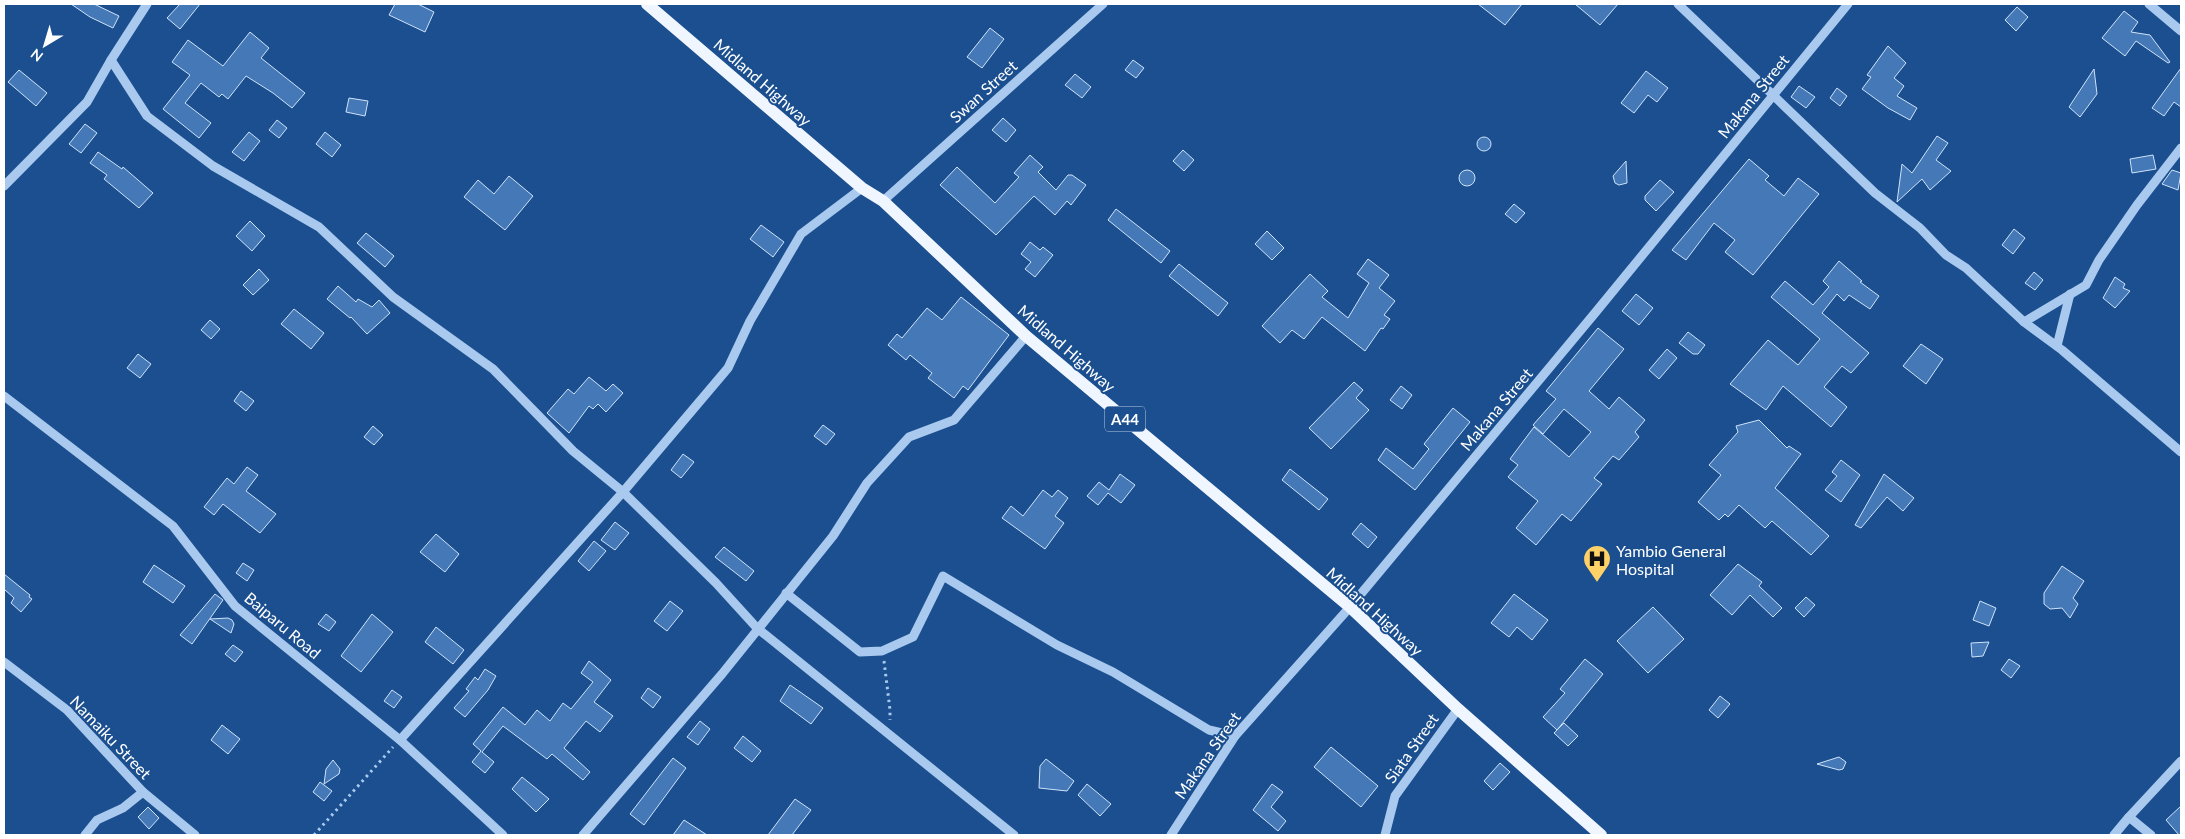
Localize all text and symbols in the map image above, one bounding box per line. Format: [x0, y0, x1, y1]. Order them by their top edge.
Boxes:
north arrow [20, 20, 70, 70]
street label: Midland Highway [710, 35, 816, 130]
text: N [27, 46, 46, 66]
street label: Makana Street [1714, 50, 1793, 142]
street label: Swan Street [945, 56, 1021, 126]
street label: Midland Highway [1014, 301, 1120, 396]
street label: Makana Street [1456, 364, 1536, 454]
road number: A44 [1105, 406, 1145, 432]
place label: Yambio General Hospital [1616, 541, 1726, 578]
hospital icon: Yambio General Hospital [1582, 544, 1612, 583]
street label: Midland Highway [1323, 563, 1428, 660]
street label: Baiparu Road [241, 588, 325, 662]
street label: Namaiku Street [67, 692, 156, 783]
street label: Makana Street [1170, 708, 1244, 802]
street label: Siata Street [1380, 709, 1442, 786]

